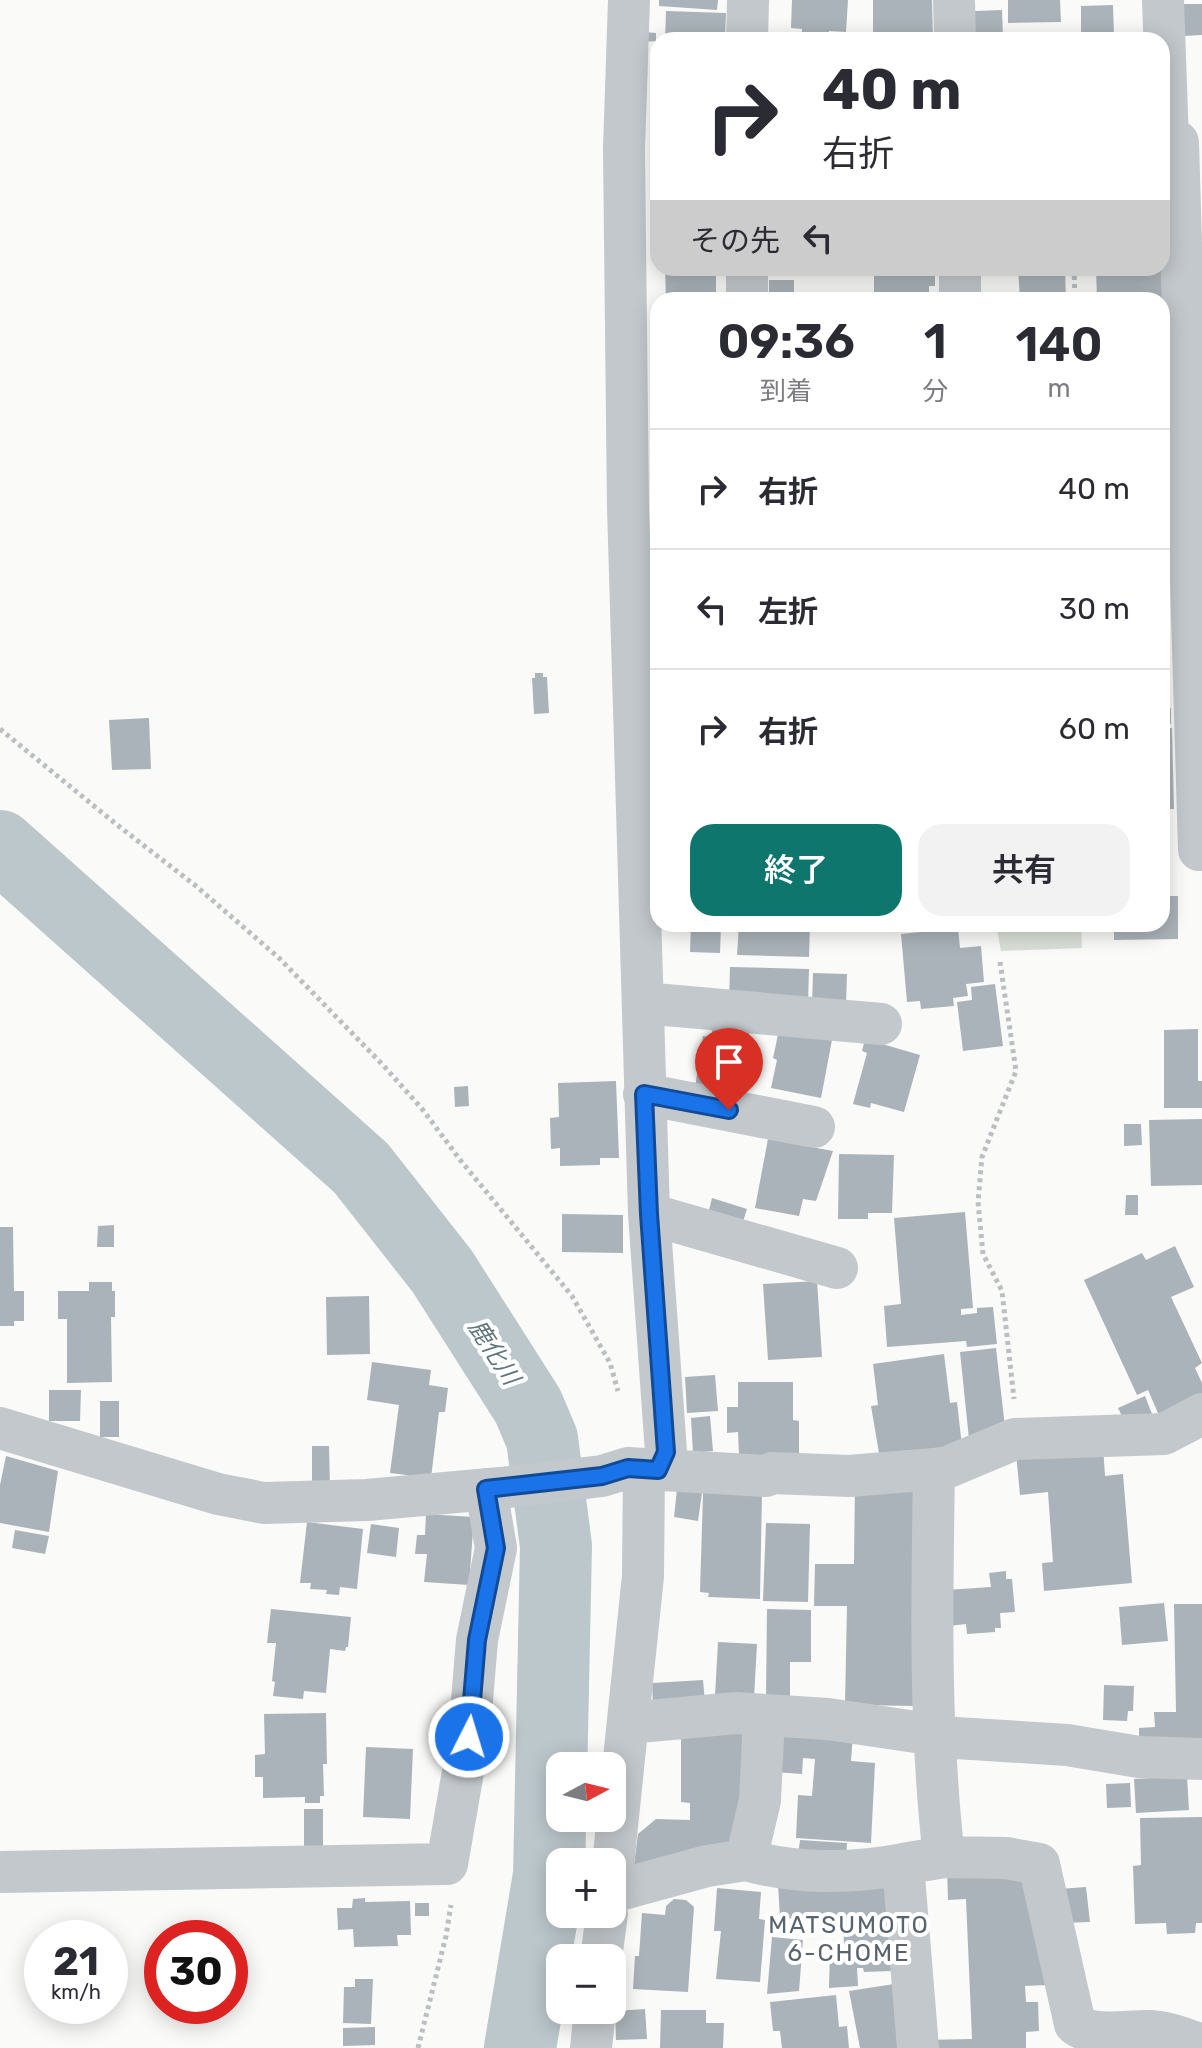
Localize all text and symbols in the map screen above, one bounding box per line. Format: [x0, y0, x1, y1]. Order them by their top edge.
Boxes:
text: 40 m [822, 57, 962, 123]
icon: right [690, 64, 794, 168]
text: 右折 [822, 132, 894, 175]
icon: left [796, 216, 840, 260]
text: その先 [690, 223, 780, 259]
text: 09:36 [717, 313, 855, 370]
text: 1 [924, 313, 947, 370]
text: 140 [1016, 316, 1103, 373]
text: m [1048, 373, 1071, 404]
text: 到着 [760, 376, 812, 407]
text: 分 [922, 376, 948, 407]
icon: right [690, 467, 734, 511]
text: 40 m [1058, 471, 1130, 507]
text: 右折 [758, 474, 818, 510]
icon: left [690, 587, 734, 631]
text: 30 m [1059, 591, 1130, 627]
text: 左折 [758, 594, 818, 630]
icon: right [690, 707, 734, 751]
text: 60 m [1059, 711, 1130, 747]
text: 右折 [758, 714, 818, 750]
button: 終了 [690, 824, 902, 916]
button: 共有 [918, 824, 1130, 916]
pin [695, 1028, 763, 1110]
icon: arrive [707, 1040, 751, 1084]
water label: 鹿化川 [463, 1314, 527, 1392]
position arrow [427, 1695, 511, 1779]
north arrow [546, 1752, 626, 1832]
map controls [546, 1752, 626, 2024]
button: + [546, 1848, 626, 1928]
district label: MATSUMOTO 6-CHOME [768, 1911, 930, 1967]
speed limit sign: 30 [144, 1920, 248, 2024]
text: 21 [53, 1938, 99, 1985]
button: − [546, 1944, 626, 2024]
text: km/h [51, 1980, 101, 2004]

